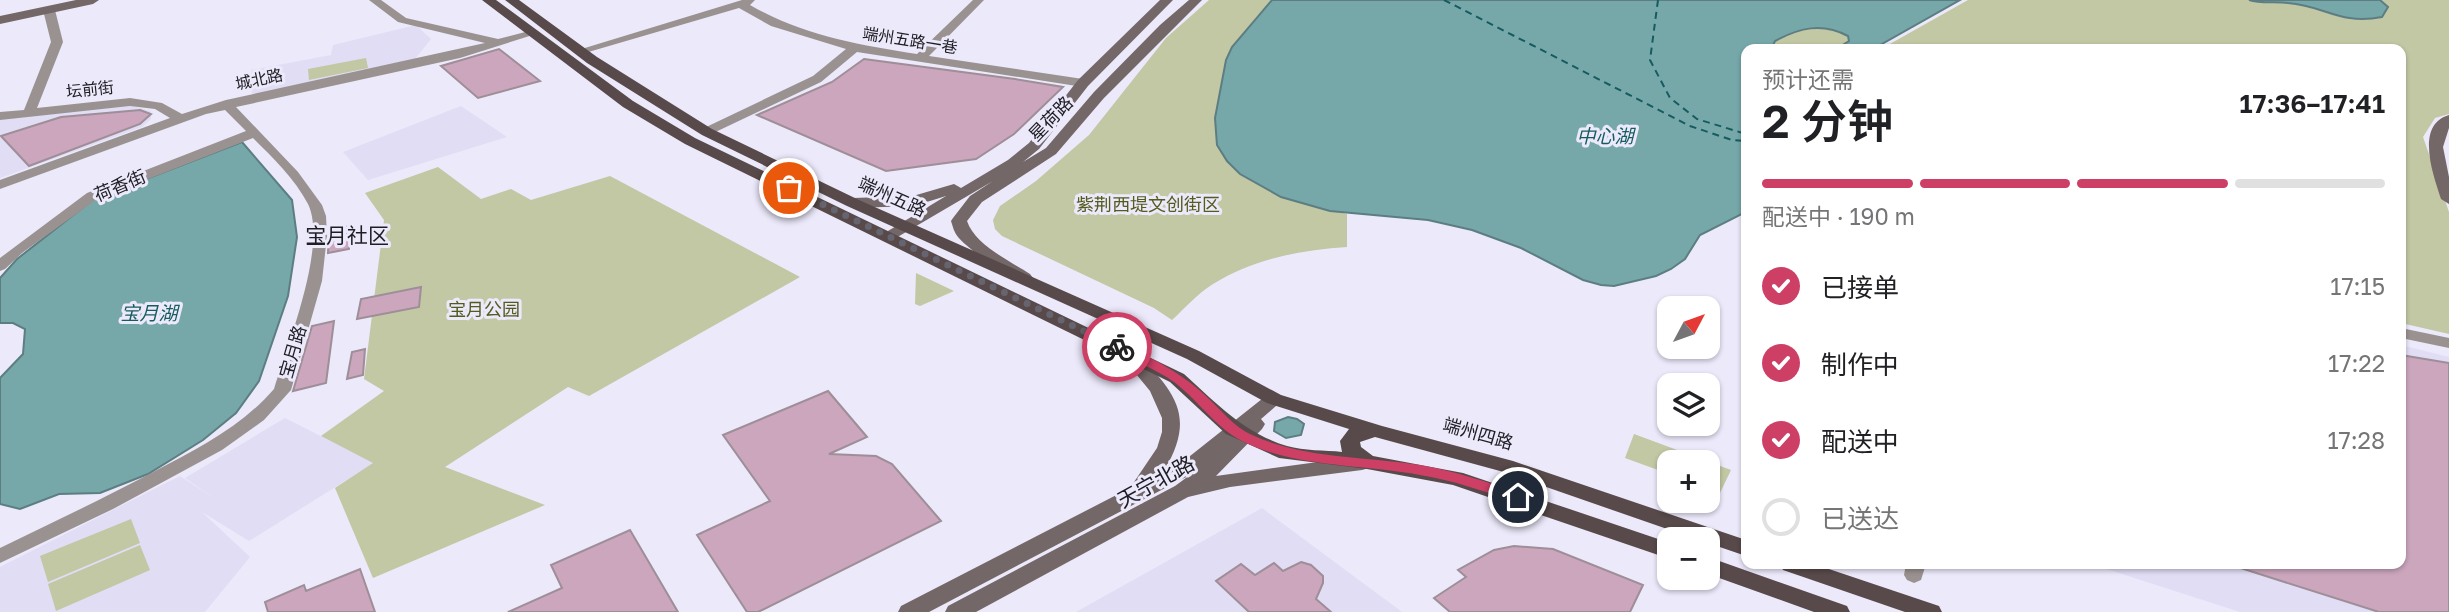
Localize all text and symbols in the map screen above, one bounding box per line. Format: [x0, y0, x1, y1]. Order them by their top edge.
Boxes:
street label: 端州五路一巷 [861, 23, 959, 57]
street label: 城北路 [233, 64, 285, 94]
text: 预计还需 [1762, 65, 1854, 93]
street label: 坛前街 [65, 77, 115, 101]
text: 17:36–17:41 [2239, 88, 2385, 119]
street label: 星荷路 [1024, 91, 1077, 145]
text: 2 分钟 [1762, 93, 1893, 148]
water label: 中心湖 [1576, 124, 1636, 147]
pin [759, 158, 819, 218]
street label: 荷香街 [90, 164, 149, 206]
icon: bag [770, 169, 808, 207]
street label: 端州五路 [855, 171, 930, 221]
park label: 紫荆西堤文创街区 [1076, 193, 1220, 215]
text: 配送中 · 190 m [1762, 202, 1915, 230]
district label: 宝月社区 [305, 222, 389, 248]
icon: check [1762, 267, 1800, 305]
text: 已接单 [1821, 272, 1899, 303]
text: 17:15 [2330, 272, 2385, 300]
north arrow [1657, 296, 1720, 359]
map controls [1657, 296, 1720, 590]
park label: 宝月公园 [448, 298, 520, 320]
water label: 宝月湖 [120, 301, 180, 324]
courier [1082, 312, 1152, 382]
street label: 宝月路 [274, 323, 310, 381]
icon: bike [1098, 328, 1136, 366]
icon: check [1762, 344, 1800, 382]
text: 制作中 [1821, 349, 1899, 380]
text: 17:22 [2328, 349, 2385, 377]
button: layers [1657, 373, 1720, 436]
street label: 端州四路 [1441, 413, 1516, 454]
icon: check [1762, 421, 1800, 459]
text: 配送中 [1821, 426, 1899, 457]
text: 17:28 [2327, 426, 2385, 454]
street label: 天宁北路 [1112, 449, 1199, 513]
button: + [1657, 450, 1720, 513]
pin [1488, 467, 1548, 527]
icon: home [1499, 478, 1537, 516]
text: 已送达 [1821, 503, 1899, 534]
button: − [1657, 527, 1720, 590]

